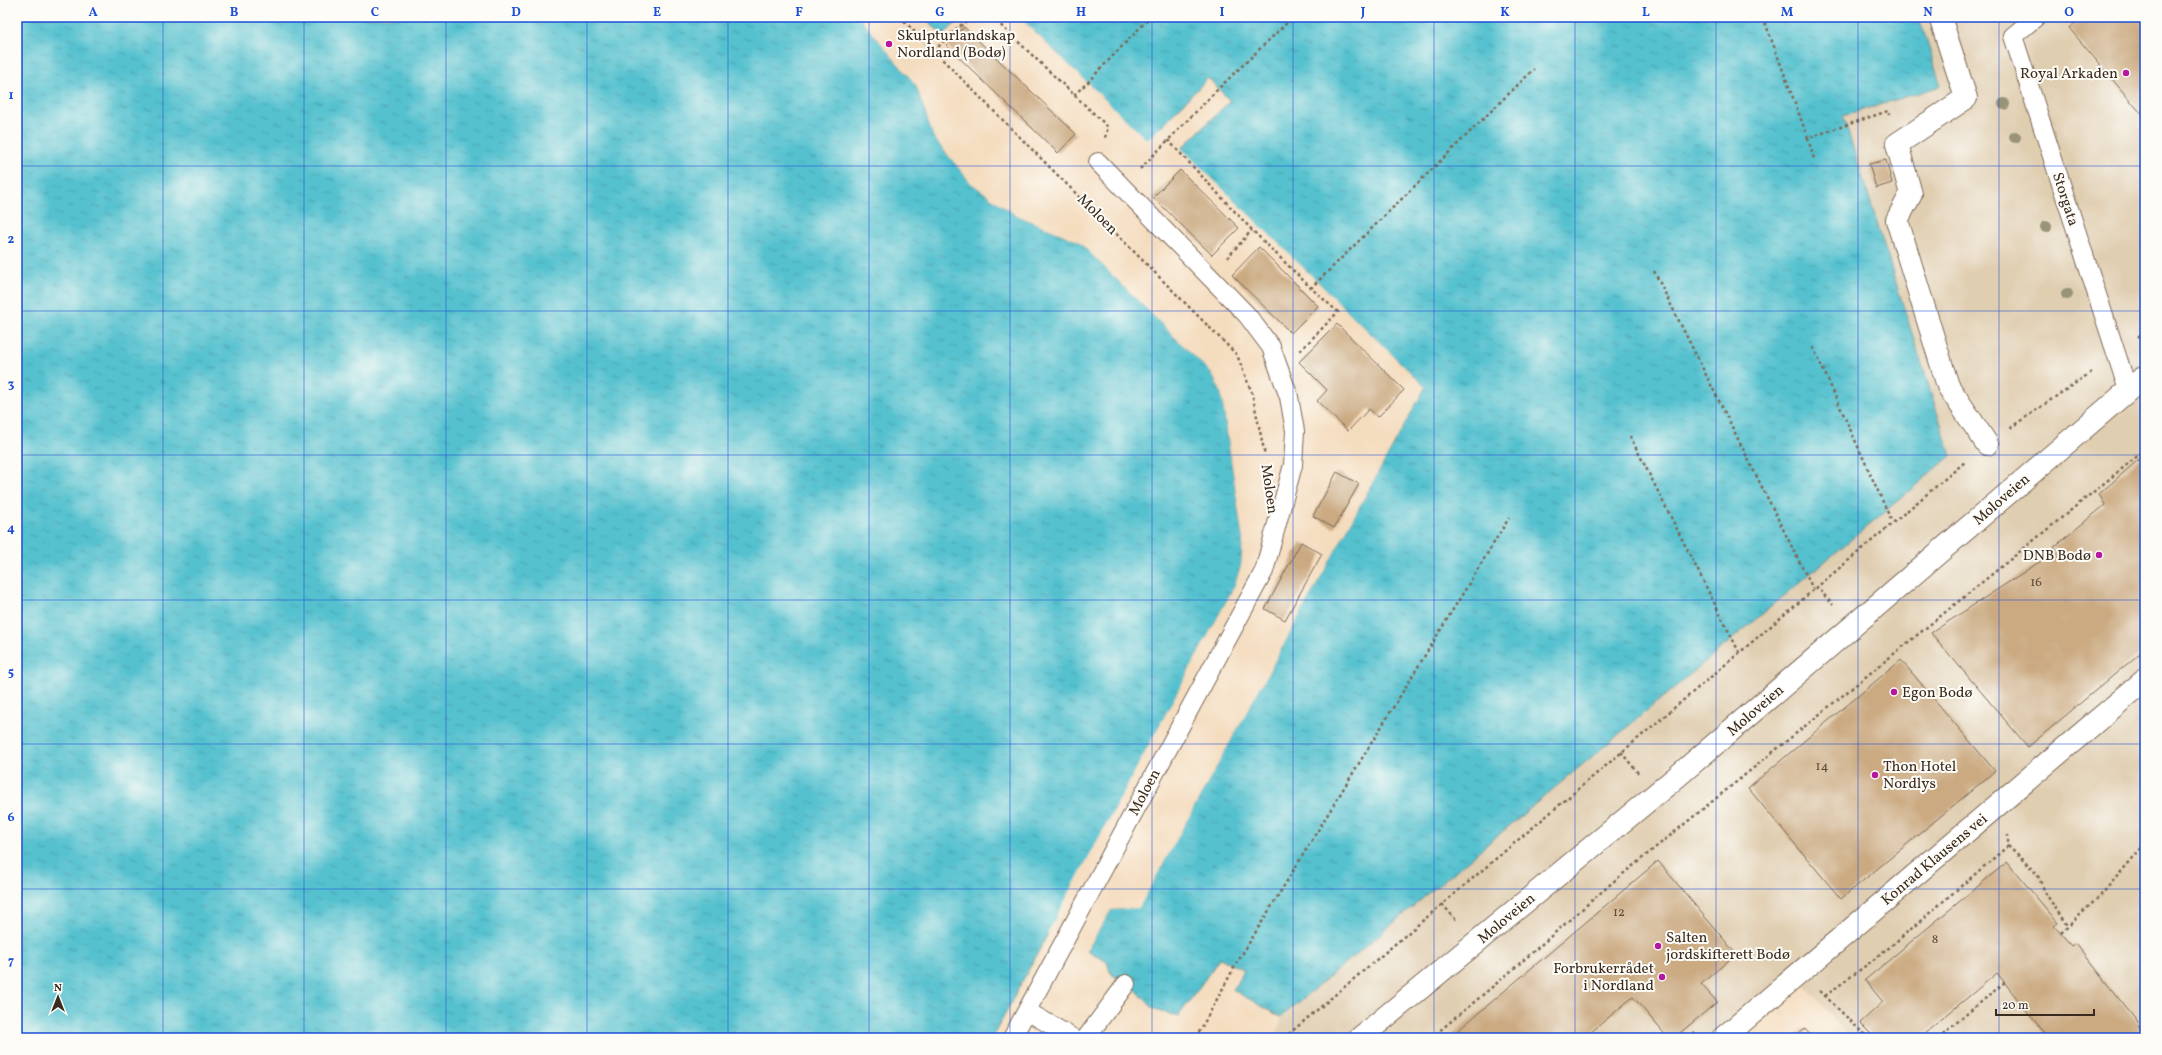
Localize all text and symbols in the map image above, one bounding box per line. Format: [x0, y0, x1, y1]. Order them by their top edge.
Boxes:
text: A [88, 4, 98, 22]
text: B [230, 4, 239, 22]
text: C [371, 4, 379, 22]
text: D [511, 4, 521, 22]
text: E [653, 4, 661, 22]
text: F [795, 4, 803, 22]
text: G [935, 4, 945, 22]
text: H [1076, 4, 1086, 22]
text: I [1220, 4, 1225, 22]
text: J [1360, 4, 1366, 22]
text: K [1500, 4, 1510, 22]
text: L [1642, 4, 1650, 22]
text: M [1781, 4, 1794, 22]
text: N [1923, 4, 1933, 22]
text: O [2064, 4, 2074, 22]
place label: Skulpturlandskap Nordland (Bodø) [897, 26, 1015, 64]
marker: Skulpturlandskap Nordland (Bodø) [884, 39, 894, 49]
place label: Royal Arkaden [2020, 64, 2118, 85]
marker: Royal Arkaden [2121, 68, 2131, 78]
text: 1 [8, 87, 14, 105]
street label: Storgata [2046, 170, 2083, 229]
street label: Moloen [1072, 190, 1122, 240]
text: 2 [8, 231, 15, 249]
text: 3 [8, 376, 15, 394]
street label: Moloen [1255, 463, 1282, 515]
street label: Moloveien [1969, 469, 2035, 531]
text: 4 [7, 520, 15, 538]
place label: DNB Bodø [2023, 546, 2091, 567]
marker: DNB Bodø [2094, 550, 2104, 560]
house number: 16 [2030, 574, 2042, 592]
text: 5 [8, 664, 14, 682]
street label: Moloveien [1723, 680, 1789, 742]
place label: Egon Bodø [1902, 683, 1972, 704]
marker: Egon Bodø [1889, 687, 1899, 697]
place label: Thon Hotel Nordlys [1883, 757, 1956, 795]
house number: 14 [1816, 758, 1829, 776]
street label: Moloen [1124, 766, 1166, 820]
marker: Thon Hotel Nordlys [1870, 770, 1880, 780]
text: 6 [7, 809, 15, 827]
street label: Konrad Klausens vei [1877, 809, 1993, 911]
street label: Moloveien [1474, 889, 1540, 949]
house number: 12 [1613, 904, 1625, 922]
place label: Salten jordskifterett Bodø [1666, 928, 1790, 966]
house number: 8 [1932, 931, 1938, 949]
marker: Salten jordskifterett Bodø [1653, 941, 1663, 951]
text: 7 [8, 953, 14, 971]
place label: Forbrukerrådet i Nordland [1553, 959, 1654, 997]
marker: Forbrukerrådet i Nordland [1657, 972, 1667, 982]
north arrow [38, 977, 78, 1017]
text: N [54, 981, 62, 996]
scale bar [1996, 991, 2094, 1017]
text: 20 m [2002, 998, 2029, 1014]

